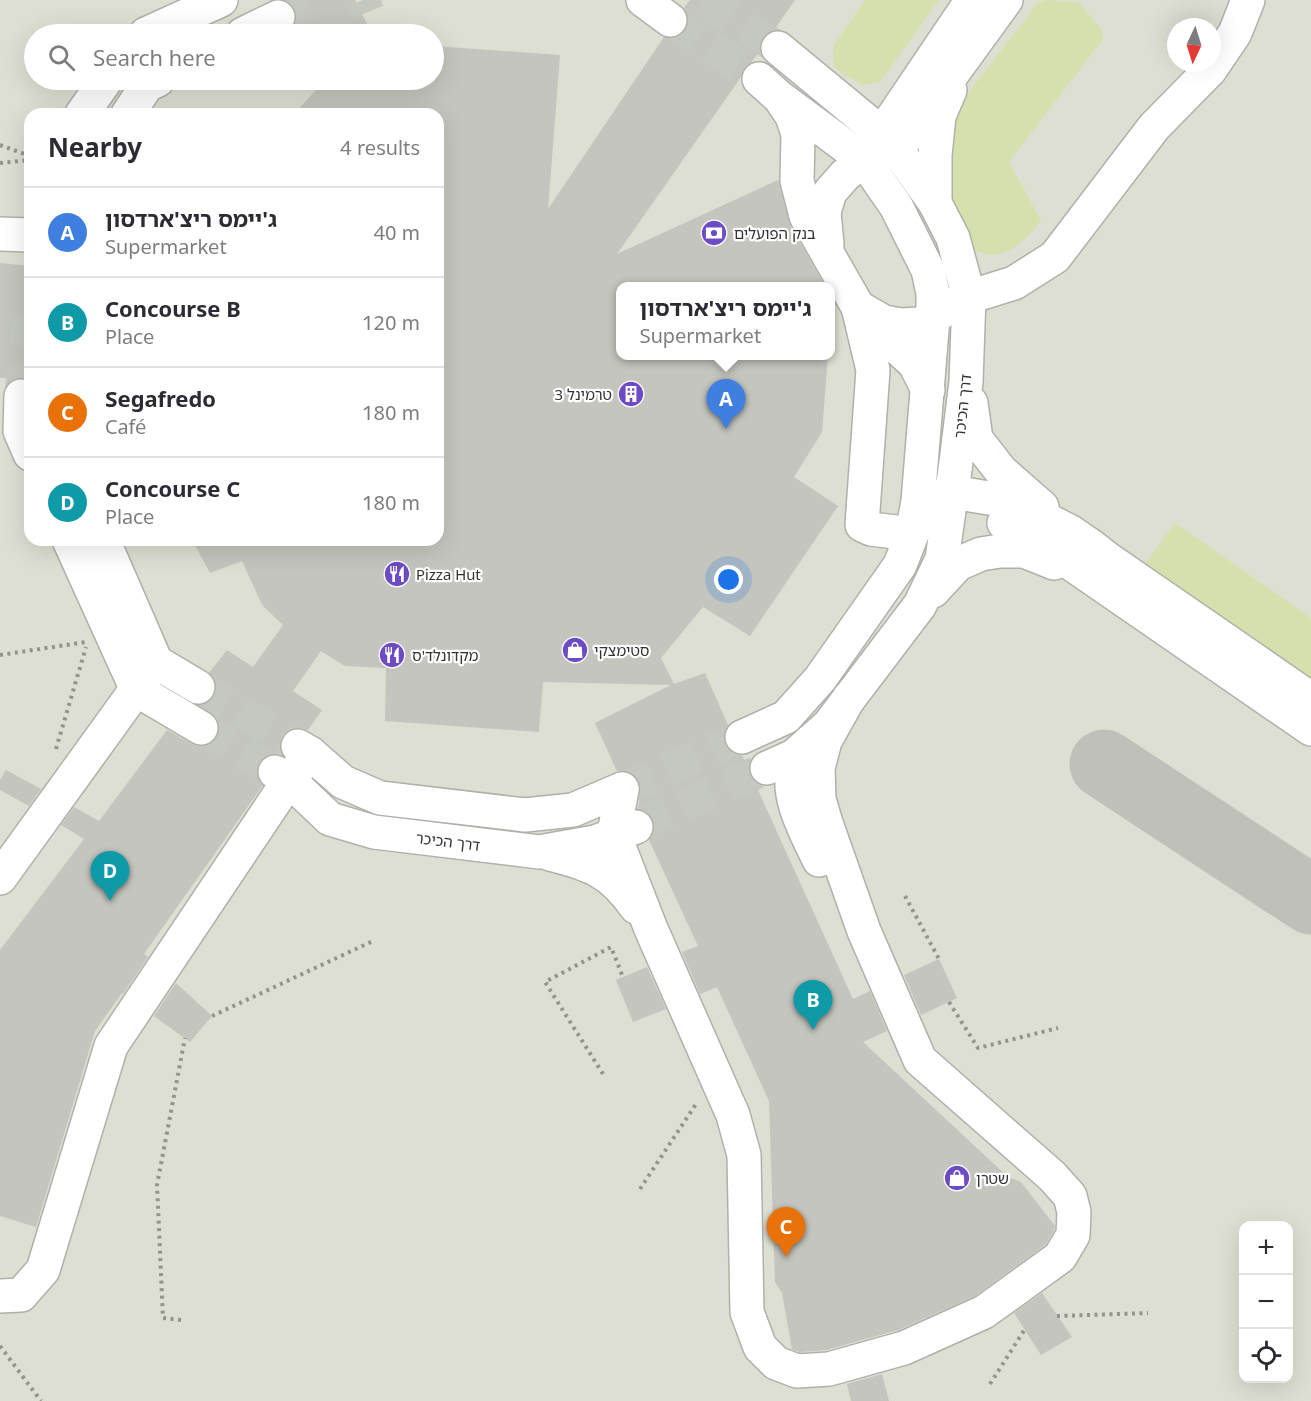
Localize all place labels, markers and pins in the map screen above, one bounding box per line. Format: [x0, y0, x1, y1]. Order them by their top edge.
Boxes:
bank icon: בנק הפועלים [699, 218, 729, 248]
place label: בנק הפועלים [734, 223, 816, 243]
building icon: טרמינל 3 [616, 379, 646, 409]
pin: A [706, 380, 746, 429]
place label: טרמינל 3 [554, 384, 612, 404]
restaurant icon: Pizza Hut [382, 559, 412, 589]
place label: Pizza Hut [416, 564, 481, 584]
shop icon: סטימצקי [560, 635, 590, 665]
restaurant icon: מקדונלד'ס [377, 640, 407, 670]
place label: סטימצקי [594, 640, 649, 660]
place label: מקדונלד'ס [412, 645, 479, 665]
pin: D [90, 852, 130, 901]
pin: B [794, 980, 832, 1030]
shop icon: שטרן [942, 1163, 972, 1193]
place label: שטרן [976, 1168, 1009, 1188]
pin: C [766, 1208, 806, 1257]

